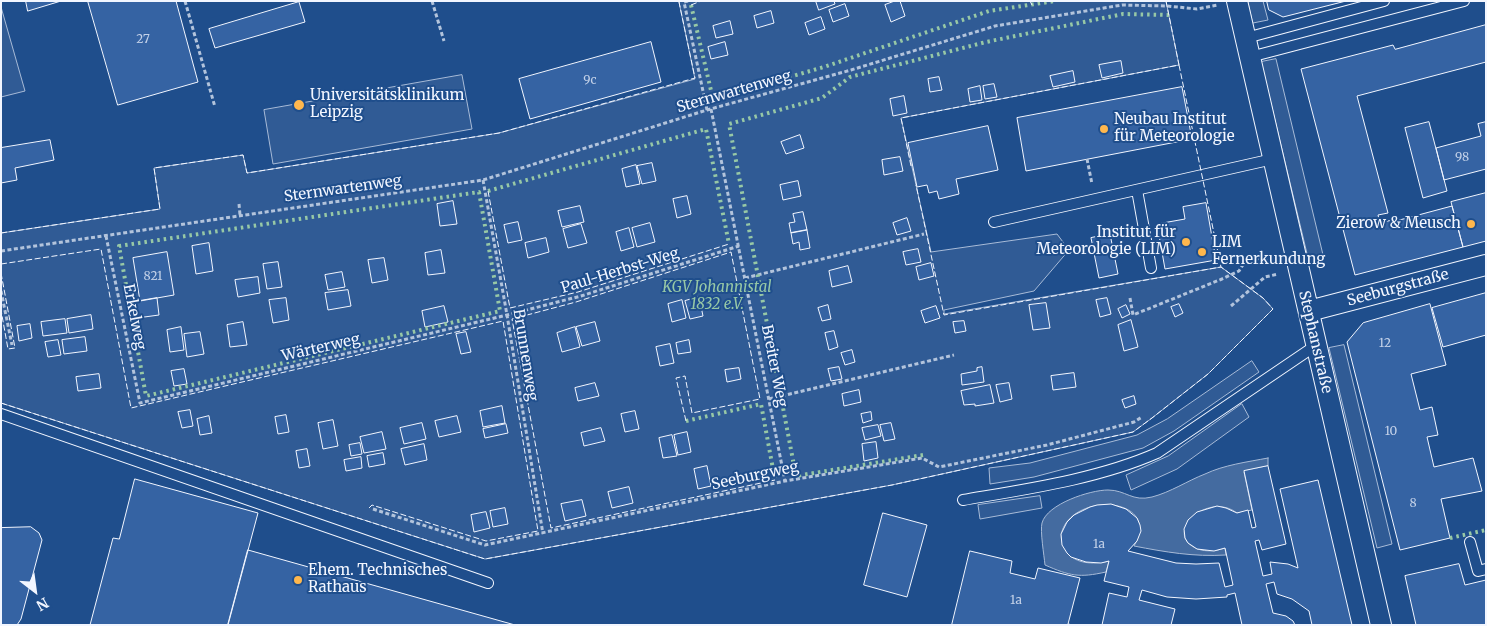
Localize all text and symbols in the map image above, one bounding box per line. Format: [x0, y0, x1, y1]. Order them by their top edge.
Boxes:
house number: 27 [136, 33, 150, 47]
street label: Sternwartenweg [674, 67, 794, 117]
house number: 9c [583, 74, 597, 88]
place label: Universitätsklinikum Leipzig [310, 87, 464, 122]
marker: Universitätsklinikum Leipzig [292, 98, 306, 112]
place label: Neubau Institut für Meteorologie [1114, 111, 1235, 146]
marker: Neubau Institut für Meteorologie [1098, 123, 1110, 135]
house number: 98 [1455, 151, 1469, 165]
street label: Sternwartenweg [283, 172, 403, 206]
place label: Zierow & Meusch [1336, 215, 1461, 233]
marker: Zierow & Meusch [1465, 218, 1477, 230]
place label: Institut für Meteorologie (LIM) [1036, 224, 1176, 259]
place label: LIM Fernerkundung [1212, 234, 1325, 269]
marker: Institut für Meteorologie (LIM) [1180, 236, 1192, 248]
street label: Paul-Herbst-Weg [559, 244, 681, 298]
marker: LIM Fernerkundung [1196, 246, 1208, 258]
street label: Seeburgstraße [1345, 266, 1451, 310]
house number: 821 [143, 270, 163, 284]
park label: KGV Johannistal 1832 e.V. [662, 279, 772, 314]
street label: Erkelweg [119, 282, 149, 352]
street label: Stephanstraße [1294, 289, 1336, 395]
street label: Brunnenweg [509, 308, 541, 402]
street label: Breiter Weg [757, 323, 791, 409]
street label: Wärterweg [280, 330, 362, 366]
house number: 12 [1379, 337, 1391, 351]
house number: 10 [1385, 425, 1397, 439]
street label: Seeburgweg [710, 458, 800, 494]
house number: 8 [1409, 497, 1417, 511]
house number: 1a [1093, 538, 1105, 552]
place label: Ehem. Technisches Rathaus [308, 562, 447, 597]
north arrow [10, 566, 60, 616]
marker: Ehem. Technisches Rathaus [292, 574, 304, 586]
text: N [33, 593, 52, 615]
house number: 1a [1010, 594, 1022, 608]

